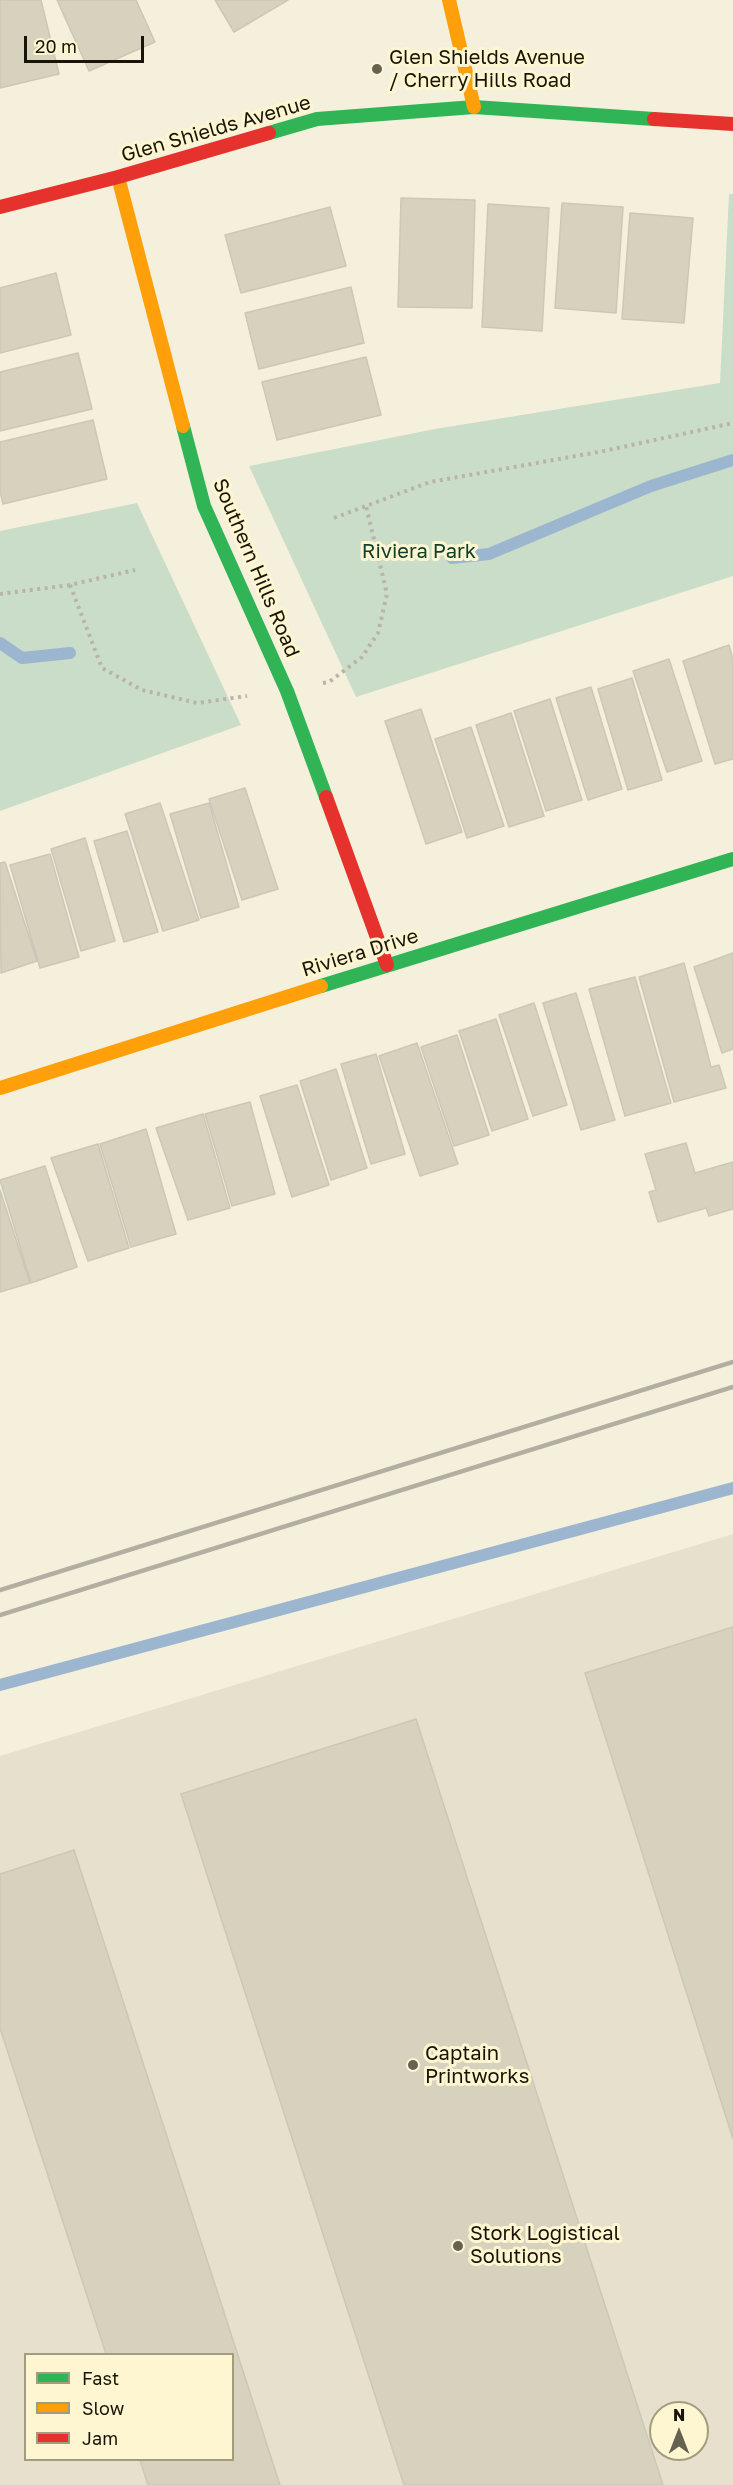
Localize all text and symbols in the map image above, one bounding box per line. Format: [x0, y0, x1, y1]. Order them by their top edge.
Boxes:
scale bar [27, 24, 147, 62]
text: 20 m [35, 35, 77, 57]
place label: Glen Shields Avenue / Cherry Hills Road [389, 46, 585, 93]
marker: Glen Shields Avenue / Cherry Hills Road [370, 62, 384, 76]
street label: Glen Shields Avenue [119, 90, 313, 168]
street label: Southern Hills Road [207, 475, 305, 661]
park label: Riviera Park [362, 540, 476, 564]
street label: Riviera Drive [299, 924, 421, 982]
place label: Captain Printworks [425, 2042, 529, 2089]
marker: Captain Printworks [406, 2058, 420, 2072]
place label: Stork Logistical Solutions [470, 2222, 620, 2269]
marker: Stork Logistical Solutions [451, 2239, 465, 2253]
legend [24, 2353, 234, 2461]
text: Fast [82, 2367, 119, 2389]
text: Slow [82, 2397, 124, 2419]
north arrow [649, 2401, 709, 2461]
text: N [673, 2405, 685, 2425]
text: Jam [82, 2427, 118, 2449]

